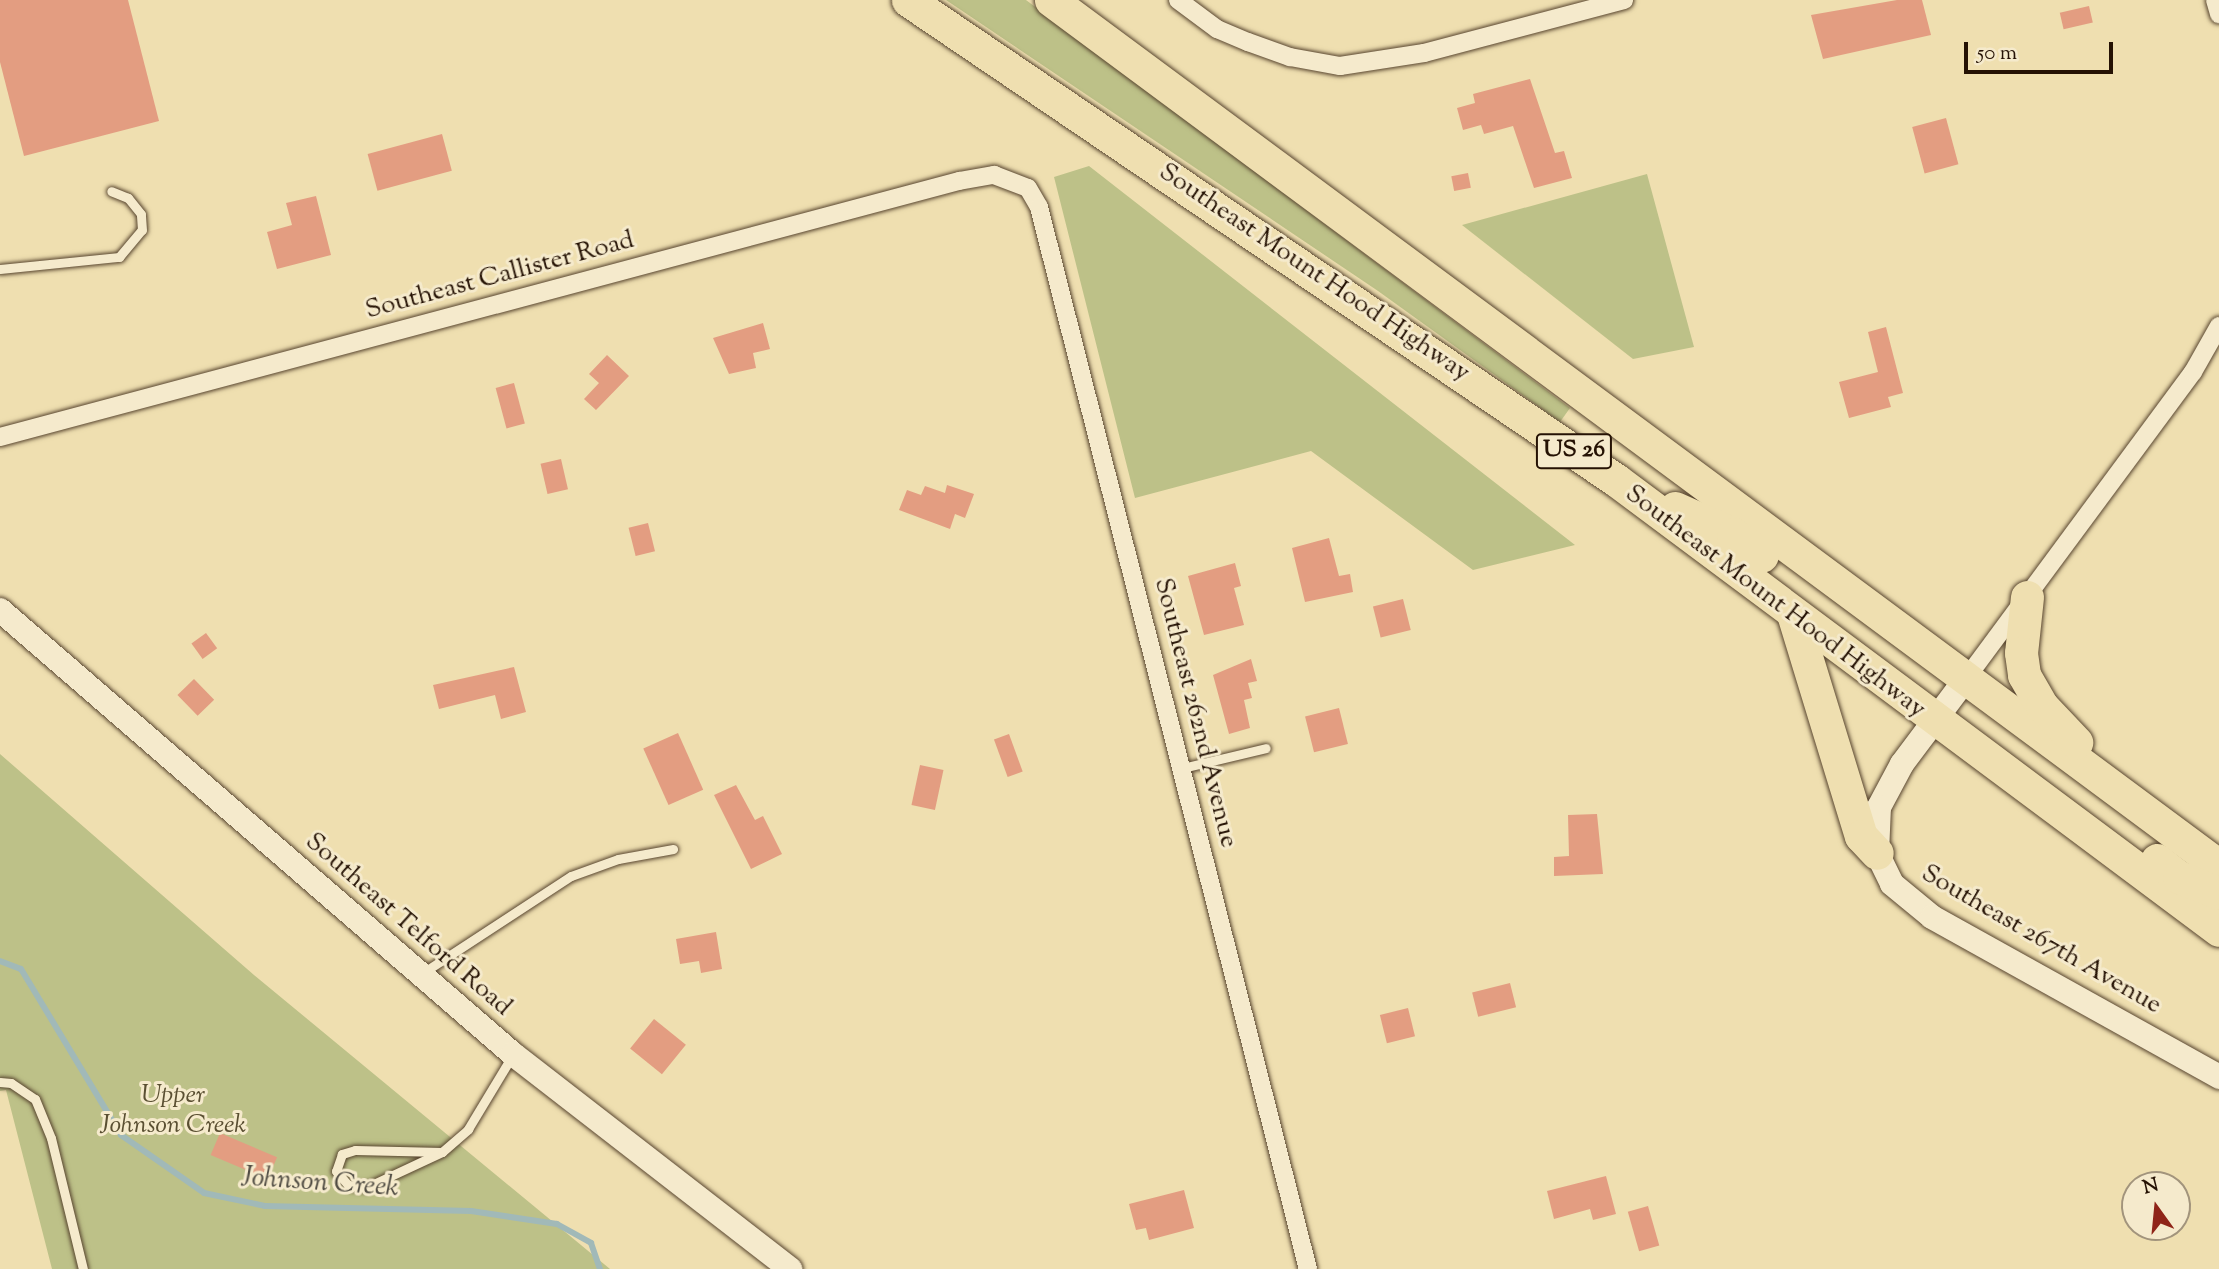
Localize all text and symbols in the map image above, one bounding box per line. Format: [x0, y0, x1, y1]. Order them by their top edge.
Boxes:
scale bar [1967, 28, 2116, 72]
text: 50 m [1977, 39, 2017, 69]
street label: Southeast Mount Hood Highway [1153, 157, 1475, 389]
street label: Southeast Callister Road [362, 225, 638, 327]
road number: US 26 [1536, 430, 1612, 472]
street label: Southeast Mount Hood Highway [1619, 479, 1931, 725]
street label: Southeast 262nd Avenue [1146, 575, 1244, 851]
street label: Southeast Telford Road [298, 827, 518, 1023]
street label: Southeast 267th Avenue [1915, 858, 2167, 1022]
park label: Upper Johnson Creek [100, 1080, 246, 1142]
water label: Johnson Creek [240, 1161, 400, 1205]
north arrow [2121, 1171, 2191, 1241]
text: N [2140, 1172, 2162, 1202]

